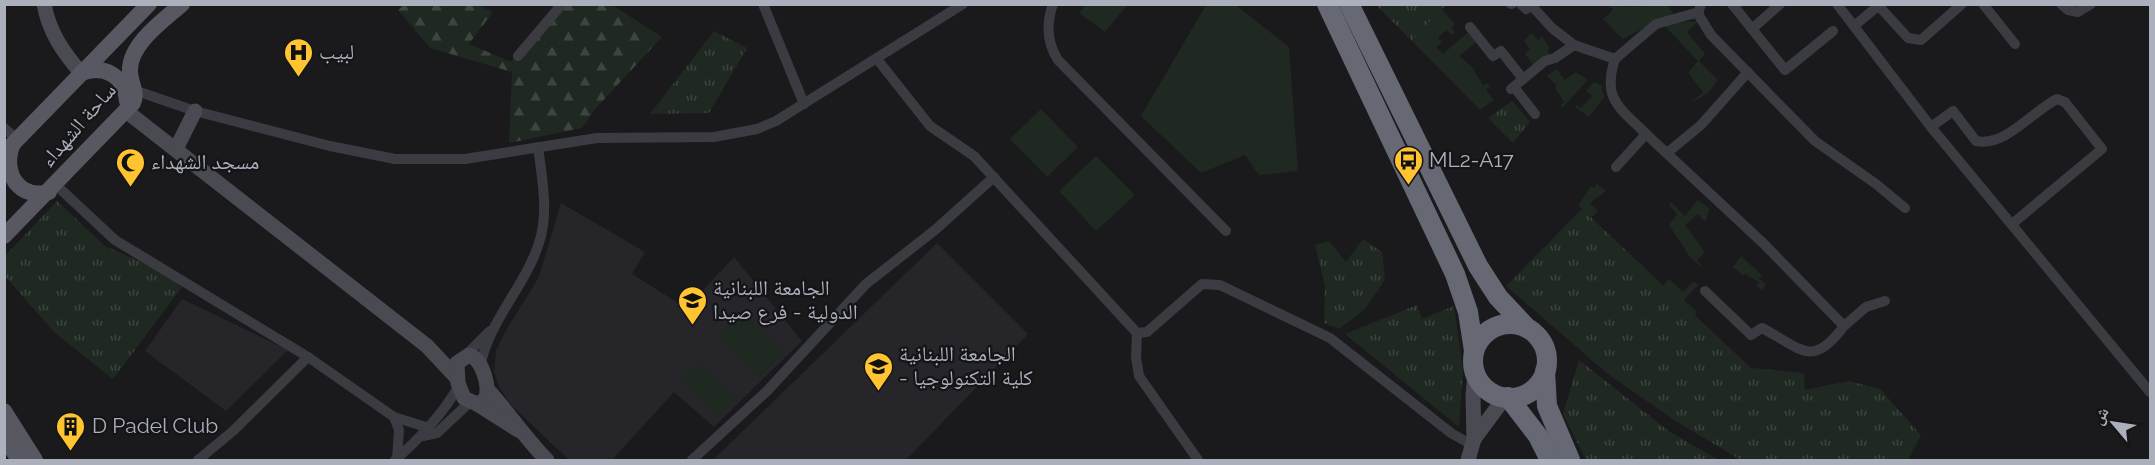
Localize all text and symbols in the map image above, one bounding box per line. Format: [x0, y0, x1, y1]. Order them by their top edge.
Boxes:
hospital icon: لبيب [282, 36, 314, 78]
place label: لبيب [319, 39, 354, 64]
street label: ساحة الشهداء [34, 78, 121, 172]
bus stop icon: ML2-A17 [1392, 144, 1424, 186]
mosque icon: مسجد الشهداء [114, 146, 146, 188]
place label: ML2-A17 [1429, 147, 1514, 172]
place label: مسجد الشهداء [151, 149, 259, 174]
place label: الجامعة اللبنانية الدولية - فرع صيدا [713, 275, 858, 325]
school or university icon: الجامعة اللبنانية الدولية - فرع صيدا [676, 284, 708, 326]
place label: الجامعة اللبنانية - كلية التكنولوجيا [899, 341, 1033, 390]
school or university icon: الجامعة اللبنانية - كلية التكنولوجيا [862, 350, 894, 392]
north arrow [2083, 393, 2143, 453]
text: ش [2088, 404, 2113, 428]
building icon: D Padel Club [55, 410, 87, 452]
place label: D Padel Club [92, 413, 218, 438]

